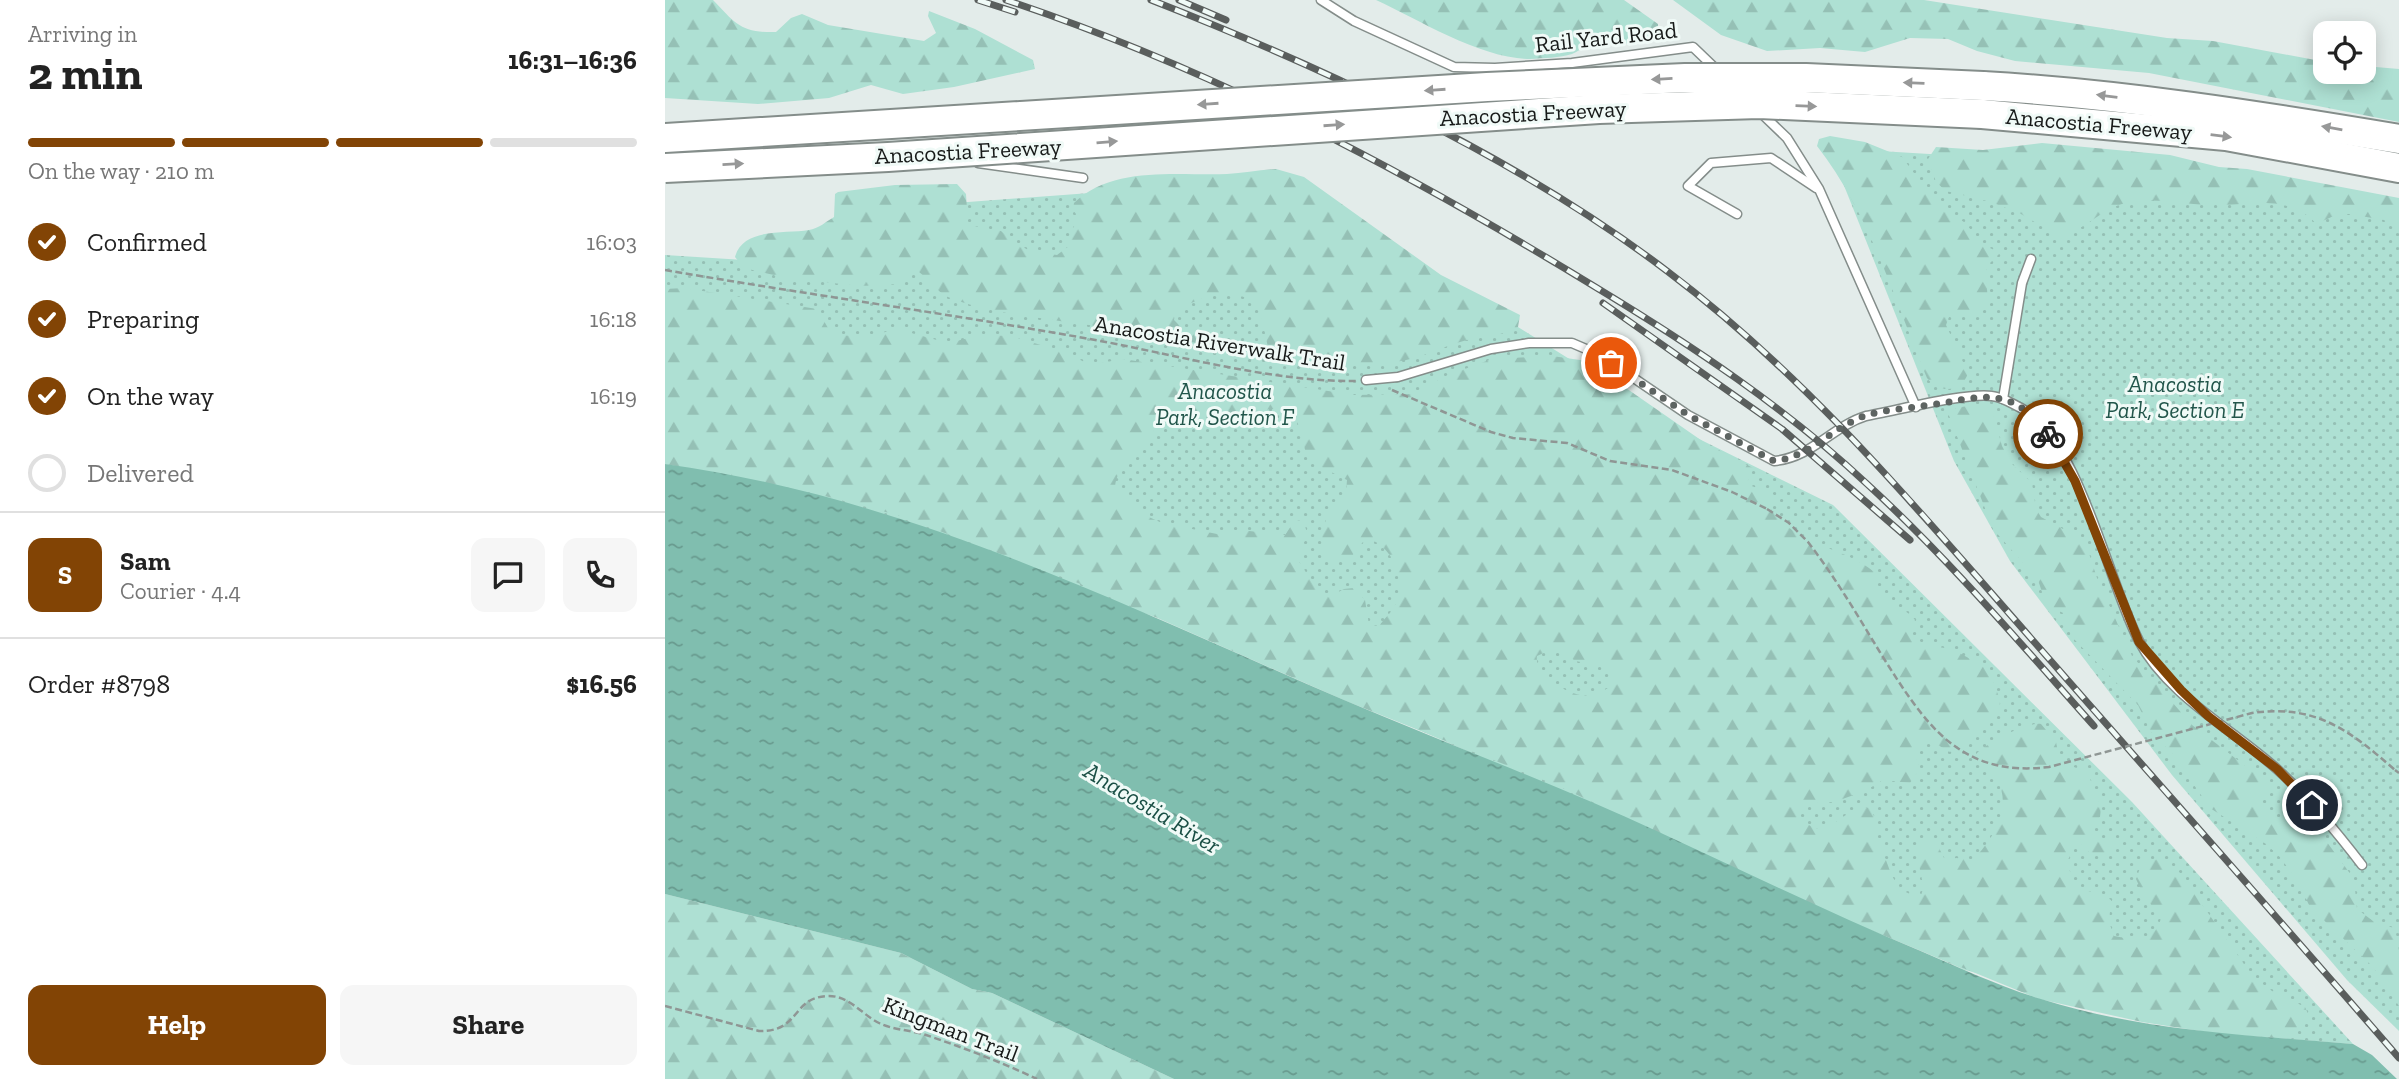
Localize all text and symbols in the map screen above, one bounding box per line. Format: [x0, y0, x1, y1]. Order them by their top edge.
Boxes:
street label: Rail Yard Road [1533, 16, 1679, 58]
text: Arriving in [28, 20, 137, 48]
map controls [2313, 21, 2376, 84]
button: locate [2313, 21, 2376, 84]
text: 16:31–16:36 [508, 44, 637, 76]
text: 2 min [28, 46, 143, 101]
one-way arrow [1651, 74, 1673, 85]
one-way arrow [1903, 78, 1925, 89]
one-way arrow [1424, 85, 1446, 96]
one-way arrow [2095, 90, 2117, 101]
street label: Anacostia Freeway [1439, 94, 1627, 132]
one-way arrow [1197, 99, 1219, 110]
one-way arrow [1795, 101, 1817, 112]
street label: Anacostia Freeway [2005, 102, 2194, 146]
one-way arrow [1323, 119, 1345, 130]
one-way arrow [2321, 122, 2343, 133]
one-way arrow [2210, 130, 2232, 141]
street label: Anacostia Freeway [874, 132, 1062, 170]
one-way arrow [1096, 136, 1118, 147]
text: On the way · 210 m [28, 157, 214, 185]
one-way arrow [722, 159, 744, 170]
icon: check [28, 223, 66, 261]
text: Confirmed [87, 226, 207, 258]
text: 16:03 [586, 228, 637, 256]
icon: check [28, 300, 66, 338]
text: Preparing [87, 303, 199, 335]
text: 16:18 [590, 305, 637, 333]
street label: Anacostia Riverwalk Trail [1092, 309, 1348, 377]
pin [1581, 333, 1641, 393]
icon: bag [1592, 344, 1630, 382]
park label: Anacostia Park, Section E [2105, 370, 2245, 424]
icon: check [28, 377, 66, 415]
park label: Anacostia Park, Section F [1156, 377, 1295, 431]
text: On the way [87, 380, 214, 412]
text: 16:19 [590, 382, 637, 410]
courier [2013, 399, 2083, 469]
icon: bike [2029, 415, 2067, 453]
text: Delivered [87, 457, 194, 489]
button: chat [471, 538, 545, 612]
button: phone [563, 538, 637, 612]
text: Sam [120, 545, 170, 577]
text: S [58, 559, 72, 591]
text: Courier · 4.4 [120, 577, 241, 605]
text: Order #8798 [28, 668, 170, 700]
text: $16.56 [566, 668, 637, 700]
water label: Anacostia River [1078, 755, 1226, 860]
pin [2282, 775, 2342, 835]
icon: home [2293, 786, 2331, 824]
button: Help [28, 985, 326, 1065]
button: Share [340, 985, 637, 1065]
street label: Kingman Trail [879, 990, 1023, 1068]

